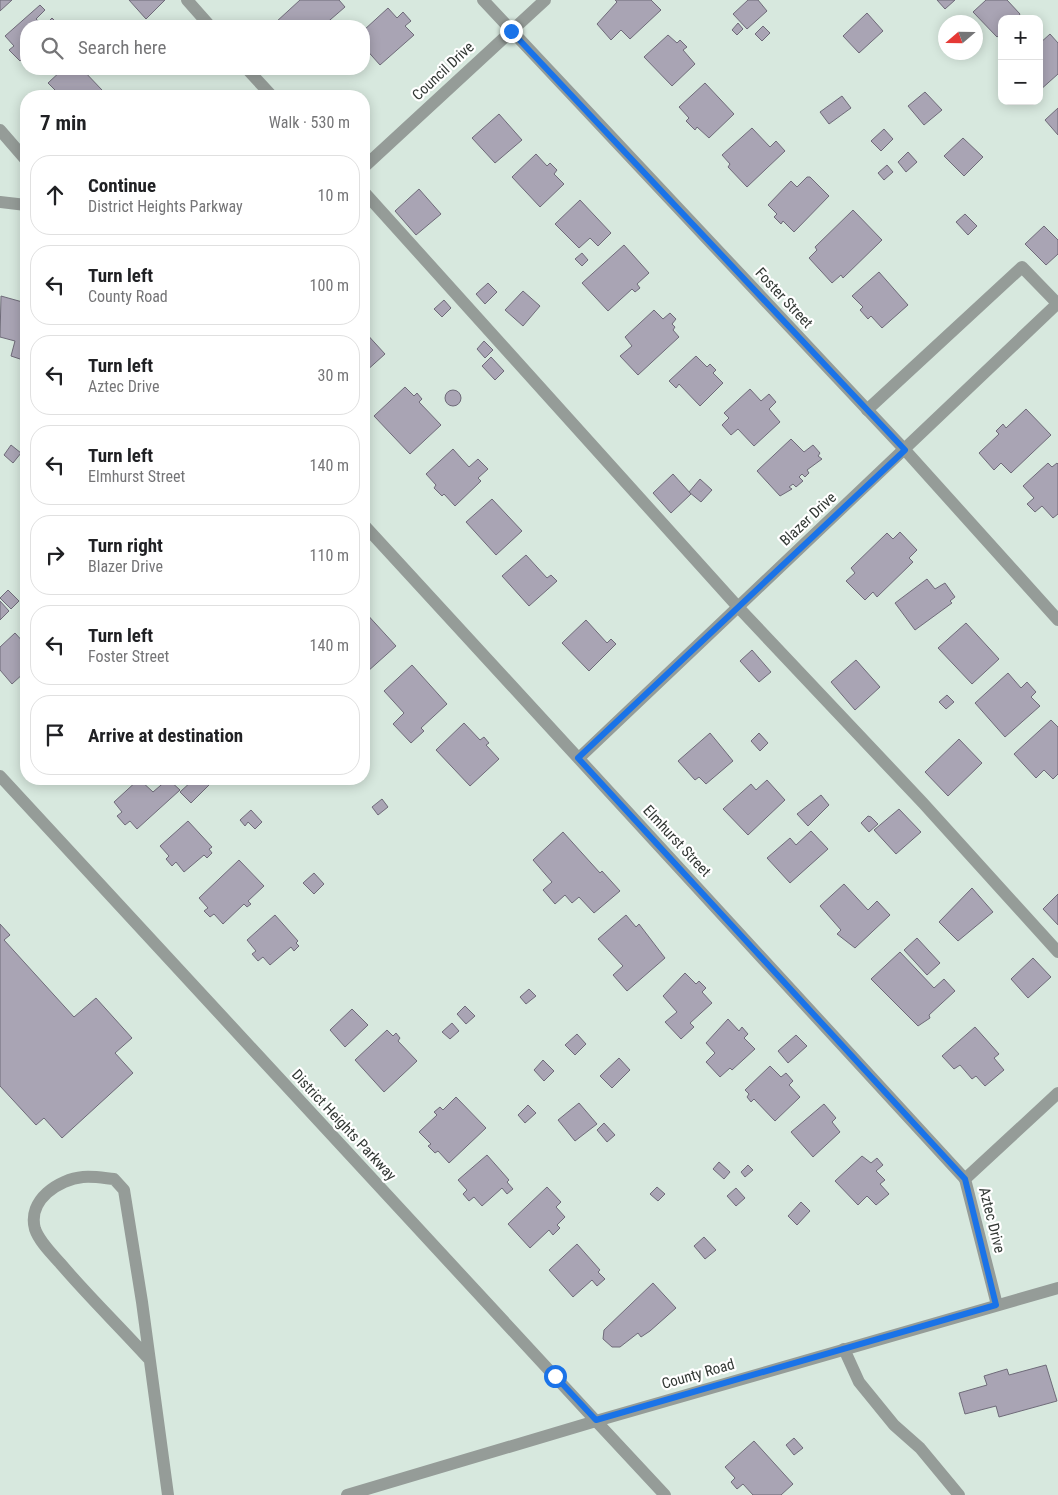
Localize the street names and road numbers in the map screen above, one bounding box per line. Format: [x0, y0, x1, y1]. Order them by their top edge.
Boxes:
street label: Council Drive [408, 38, 478, 104]
street label: Foster Street [751, 264, 817, 332]
street label: Blazer Drive [776, 488, 840, 550]
street label: Elmhurst Street [639, 802, 715, 880]
street label: District Heights Parkway [288, 1066, 400, 1184]
street label: Aztec Drive [975, 1185, 1009, 1255]
street label: County Road [660, 1355, 736, 1393]

